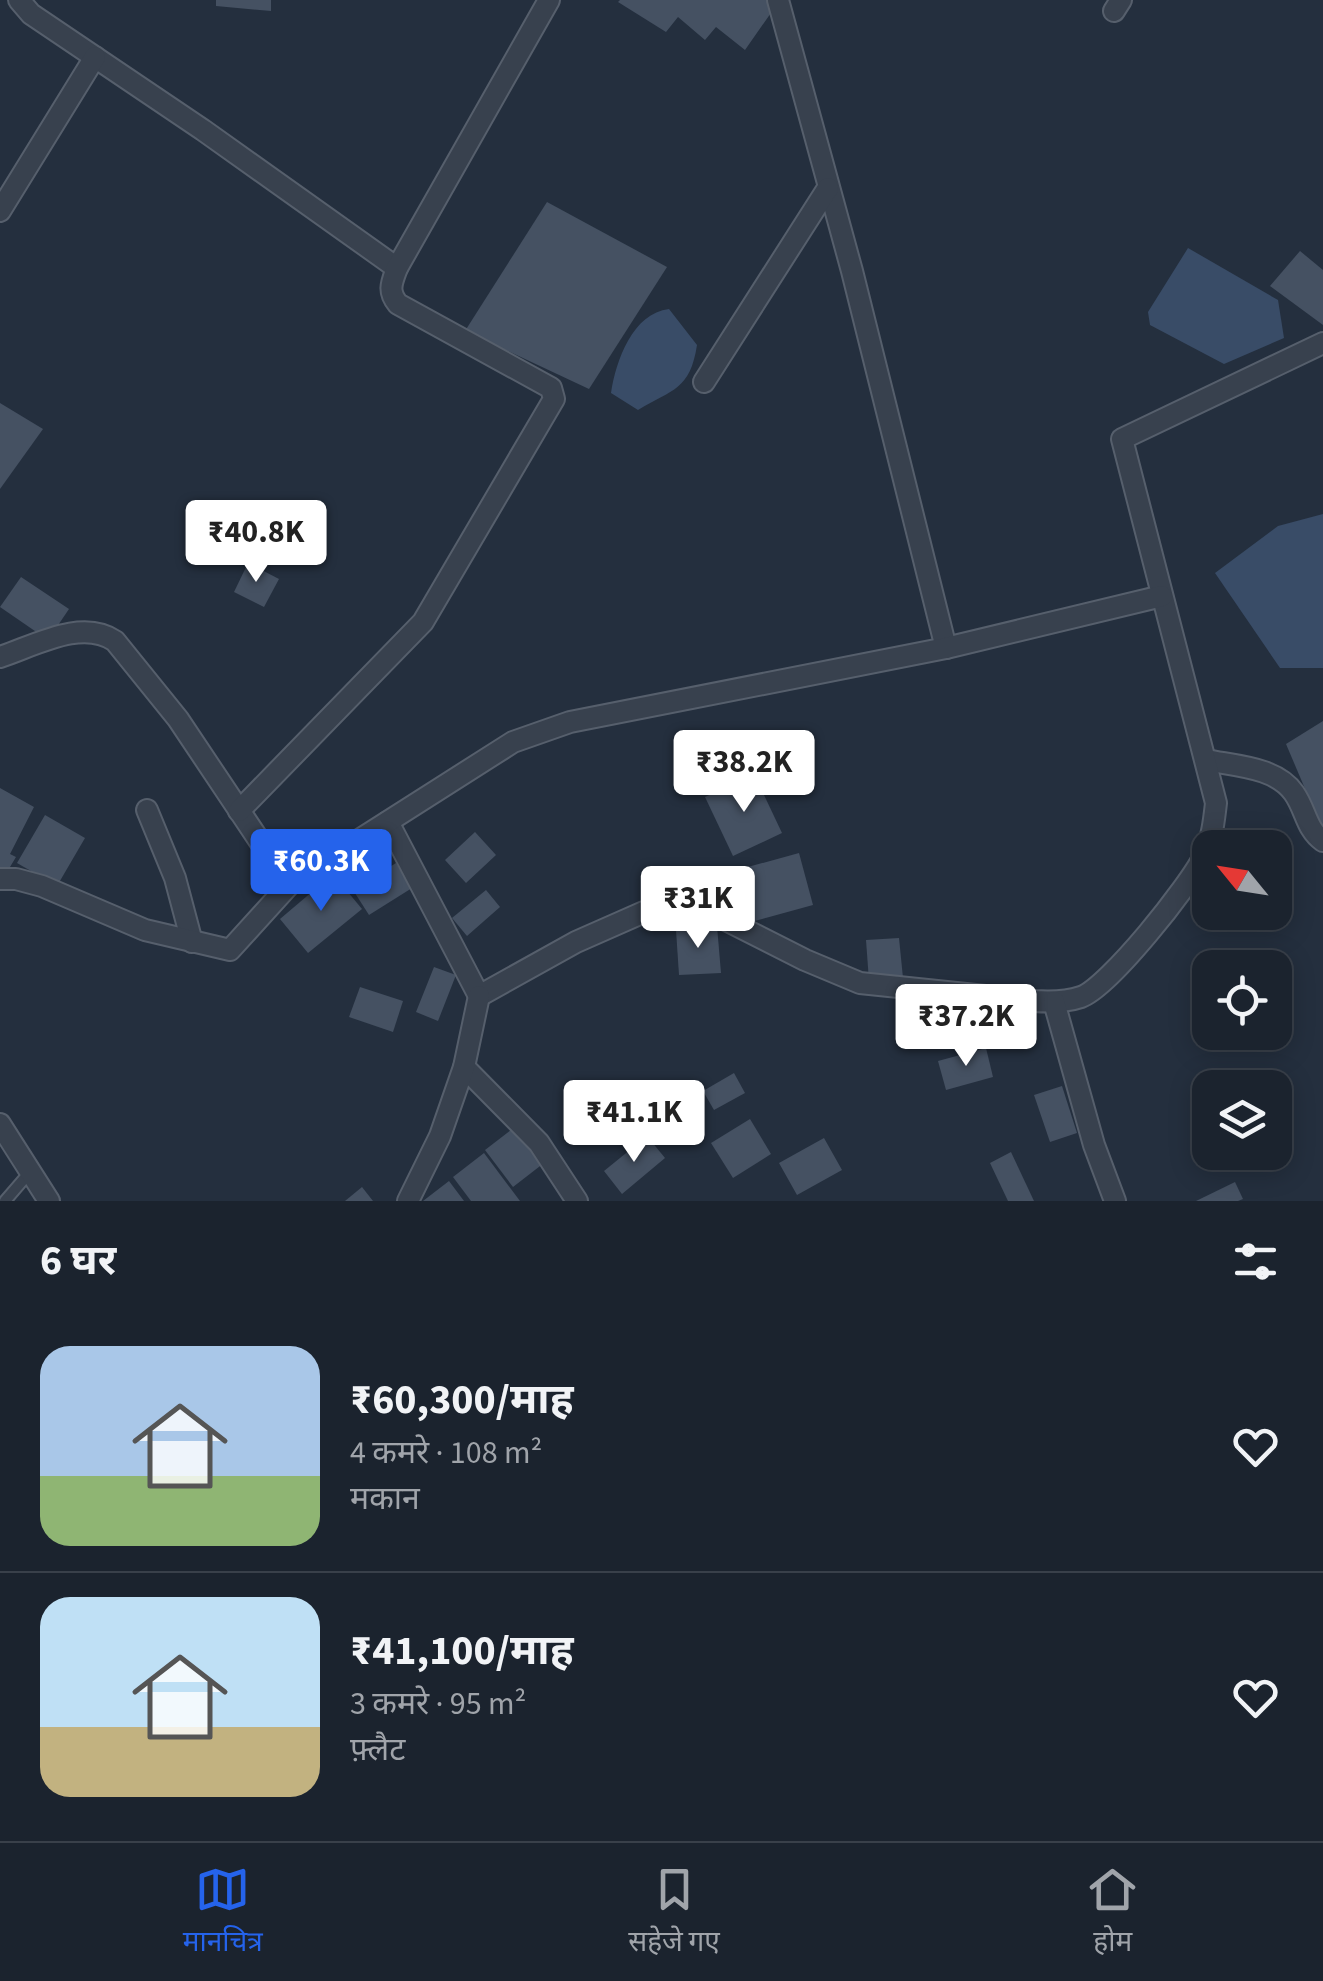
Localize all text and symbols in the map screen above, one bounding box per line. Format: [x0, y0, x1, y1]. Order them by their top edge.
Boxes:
pin: ₹40.8K [175, 500, 337, 585]
text: ₹40.8K [208, 509, 304, 555]
pin: ₹38.2K [663, 730, 825, 815]
text: ₹38.2K [696, 739, 792, 785]
pin: ₹60.3K [240, 829, 402, 914]
north arrow [1192, 830, 1292, 930]
map controls [1192, 830, 1292, 1170]
text: ₹60.3K [273, 838, 369, 884]
pin: ₹31K [639, 866, 757, 951]
text: ₹31K [663, 875, 733, 921]
button: locate [1192, 950, 1292, 1050]
pin: ₹37.2K [885, 984, 1047, 1069]
text: ₹37.2K [918, 993, 1014, 1039]
button: layers [1192, 1070, 1292, 1170]
pin: ₹41.1K [553, 1080, 715, 1165]
text: ₹41.1K [586, 1089, 682, 1135]
text: 6 घर [40, 1231, 116, 1291]
icon: filters [1228, 1234, 1283, 1289]
text: ₹60,300/माह [350, 1370, 573, 1430]
icon: home [120, 1386, 240, 1506]
icon: heart [1228, 1419, 1283, 1474]
text: 4 कमरे · 108 m² [350, 1430, 542, 1476]
text: मकान [350, 1476, 420, 1522]
text: ₹41,100/माह [350, 1621, 573, 1681]
icon: home [120, 1637, 240, 1757]
icon: heart [1228, 1670, 1283, 1725]
text: 3 कमरे · 95 m² [350, 1681, 526, 1727]
text: फ़्लैट [350, 1727, 405, 1773]
tab: मानचित्र [183, 1862, 263, 1962]
tab: सहेजे गए [628, 1862, 720, 1962]
tab: होम [1085, 1862, 1140, 1962]

